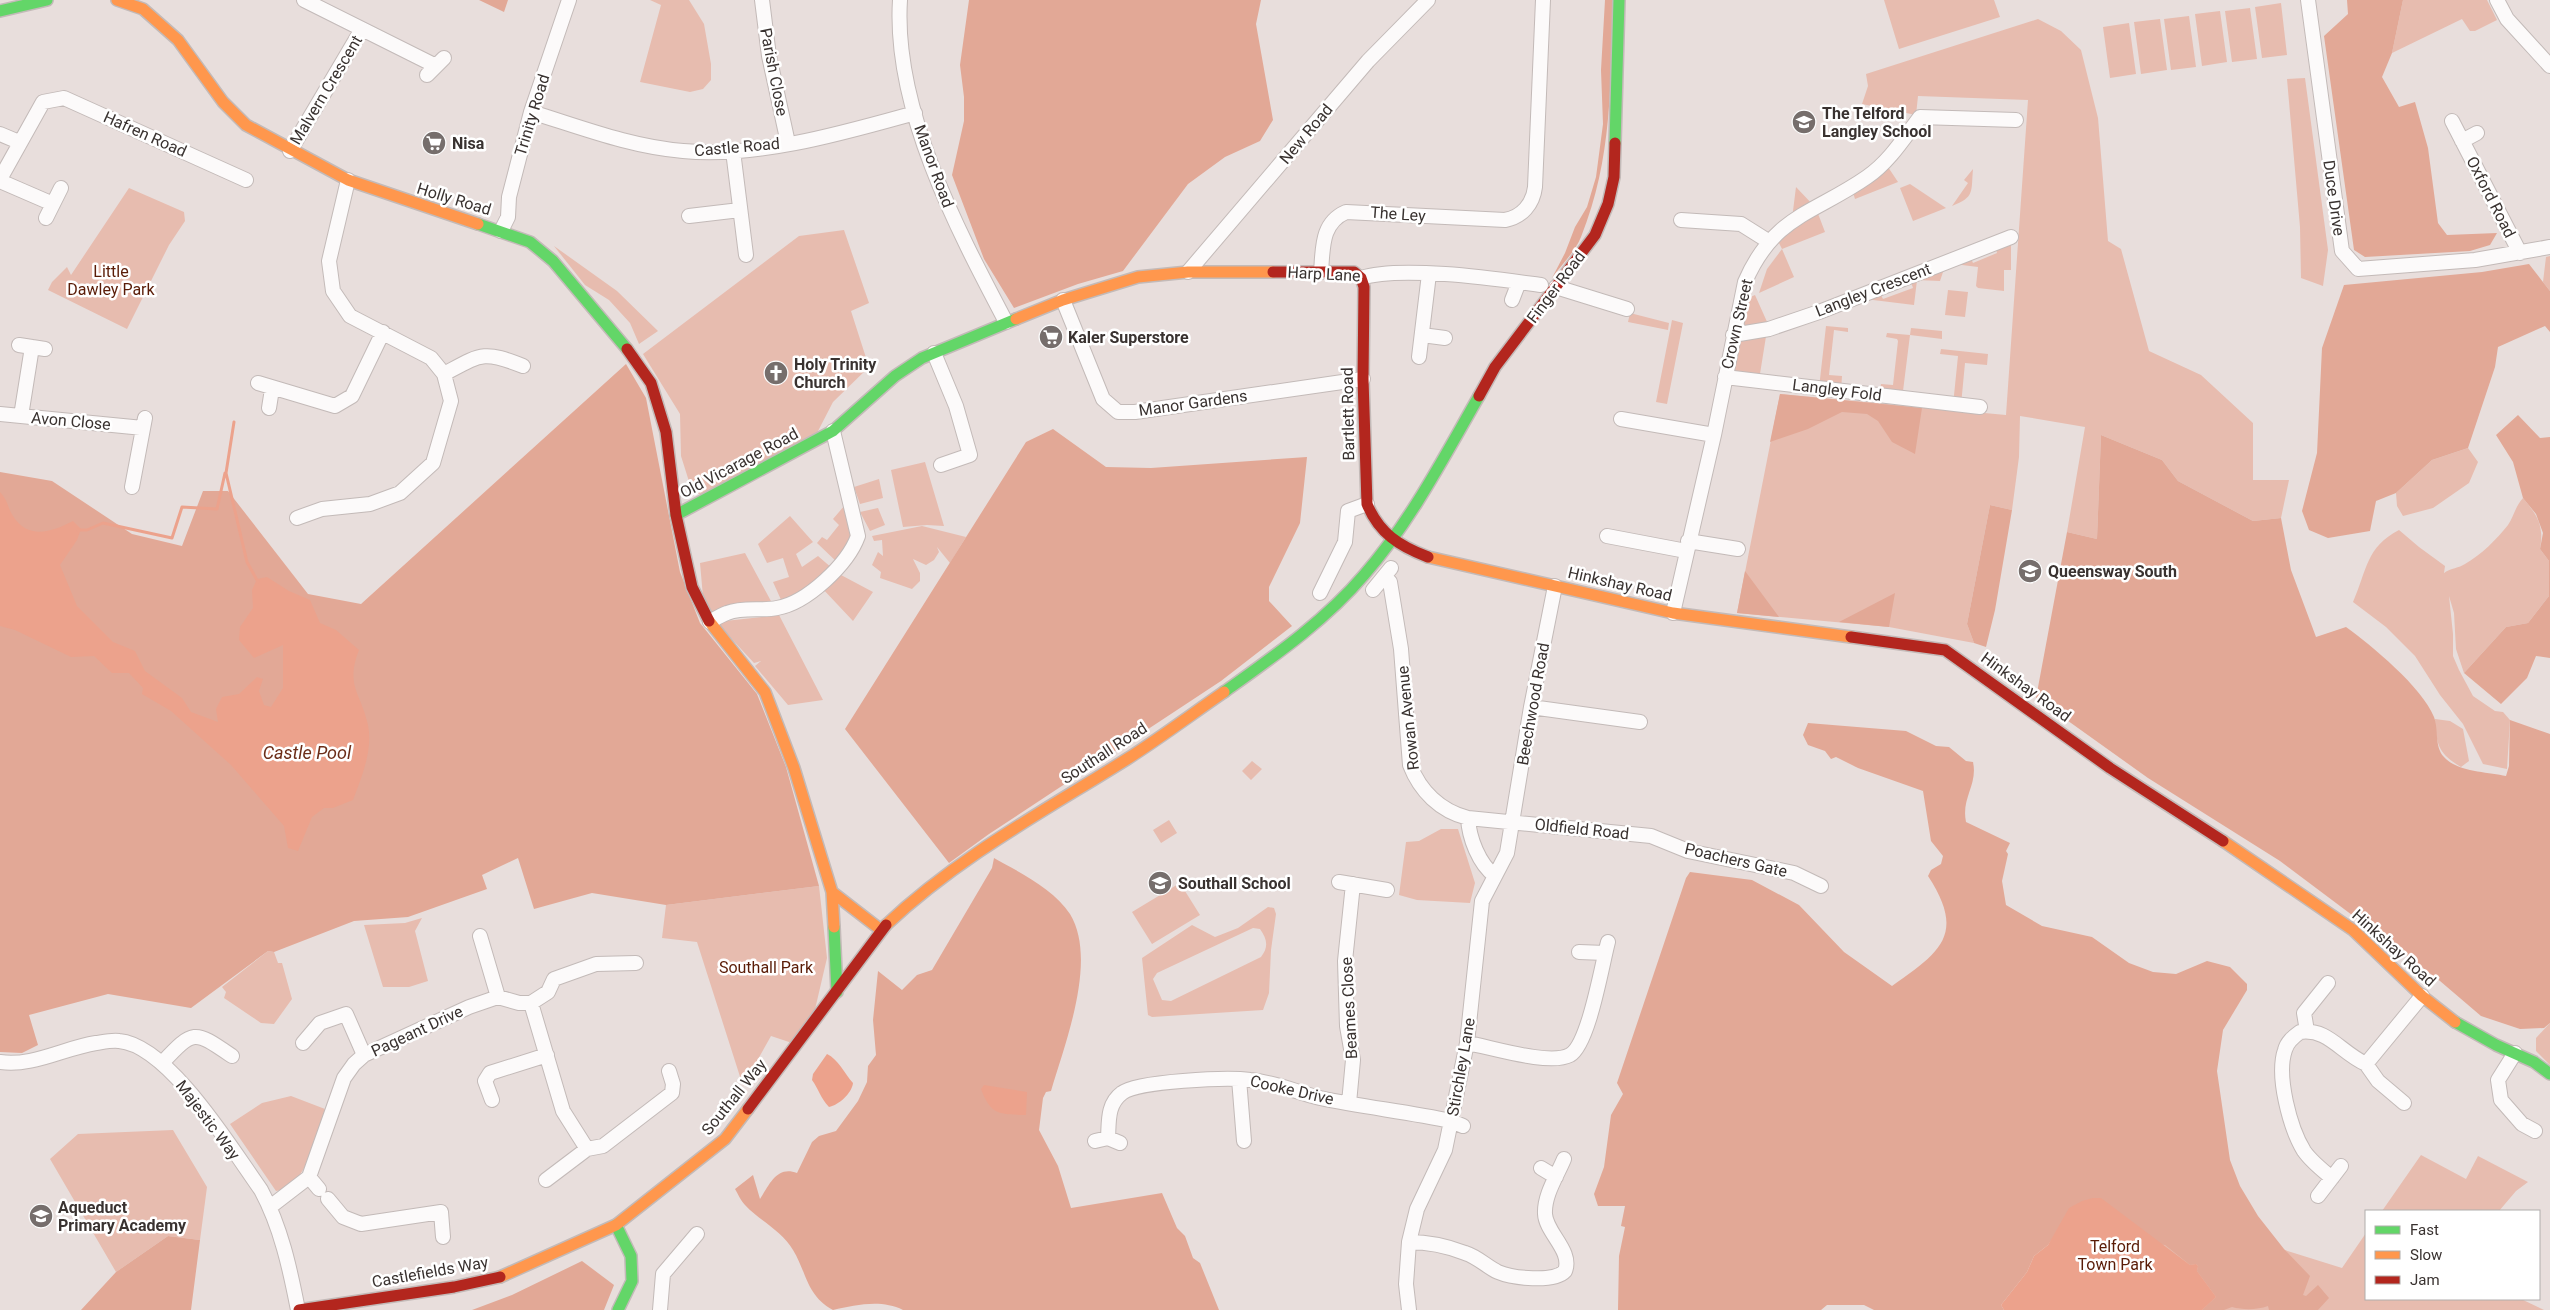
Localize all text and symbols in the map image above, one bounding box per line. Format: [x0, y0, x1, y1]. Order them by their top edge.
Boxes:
street label: Parish Close [756, 26, 792, 118]
street label: Malvern Crescent [286, 32, 366, 148]
street label: Trinity Road [511, 72, 553, 158]
street label: New Road [1275, 100, 1337, 168]
place label: The Telford Langley School [1822, 104, 1932, 141]
street label: Hafren Road [101, 107, 189, 161]
school or university icon: The Telford Langley School [1791, 109, 1817, 135]
street label: Manor Road [910, 122, 958, 210]
supermarket icon: Nisa [421, 130, 447, 156]
place label: Nisa [452, 134, 485, 153]
street label: Castle Road [693, 134, 781, 160]
street label: Oxford Road [2462, 153, 2520, 241]
street label: Duce Drive [2319, 159, 2349, 237]
street label: Holly Road [415, 179, 493, 219]
street label: The Ley [1370, 203, 1427, 225]
street label: Finger Road [1523, 247, 1589, 327]
street label: Langley Crescent [1813, 259, 1933, 321]
park label: Little Dawley Park [67, 262, 156, 299]
street label: Harp Lane [1287, 263, 1361, 285]
street label: Crown Street [1717, 277, 1757, 371]
supermarket icon: Kaler Superstore [1038, 324, 1064, 350]
place label: Kaler Superstore [1068, 328, 1189, 347]
place label: Holy Trinity Church [794, 355, 877, 392]
church icon: Holy Trinity Church [763, 360, 789, 386]
street label: Bartlett Road [1338, 367, 1358, 461]
street label: Langley Fold [1791, 375, 1883, 405]
street label: Manor Gardens [1137, 386, 1249, 420]
street label: Avon Close [30, 408, 112, 434]
street label: Old Vicarage Road [677, 424, 801, 502]
school or university icon: Queensway South [2017, 558, 2043, 584]
place label: Queensway South [2048, 562, 2177, 581]
street label: Hinkshay Road [1566, 563, 1674, 605]
street label: Beechwood Road [1513, 641, 1553, 767]
street label: Hinkshay Road [1977, 648, 2075, 726]
street label: Rowan Avenue [1393, 665, 1423, 771]
street label: Southall Road [1057, 718, 1151, 788]
water label: Castle Pool [263, 742, 352, 763]
street label: Oldfield Road [1534, 815, 1630, 843]
street label: Poachers Gate [1683, 839, 1789, 881]
school or university icon: Southall School [1147, 870, 1173, 896]
place label: Southall School [1178, 874, 1291, 893]
street label: Hinkshay Road [2348, 905, 2440, 991]
street label: Beames Close [1337, 957, 1361, 1059]
park label: Southall Park [719, 958, 814, 977]
street label: Pageant Drive [368, 1001, 466, 1061]
street label: Stirchley Lane [1443, 1016, 1479, 1118]
street label: Southall Way [698, 1055, 771, 1139]
street label: Cooke Drive [1248, 1071, 1336, 1109]
street label: Majestic Way [172, 1076, 244, 1164]
place label: Aqueduct Primary Academy [58, 1198, 187, 1235]
school or university icon: Aqueduct Primary Academy [28, 1203, 54, 1229]
legend [2365, 1210, 2540, 1300]
text: Fast [2410, 1221, 2439, 1239]
park label: Telford Town Park [2078, 1237, 2153, 1274]
text: Slow [2410, 1246, 2442, 1264]
street label: Castlefields Way [370, 1252, 490, 1292]
text: Jam [2410, 1271, 2440, 1289]

